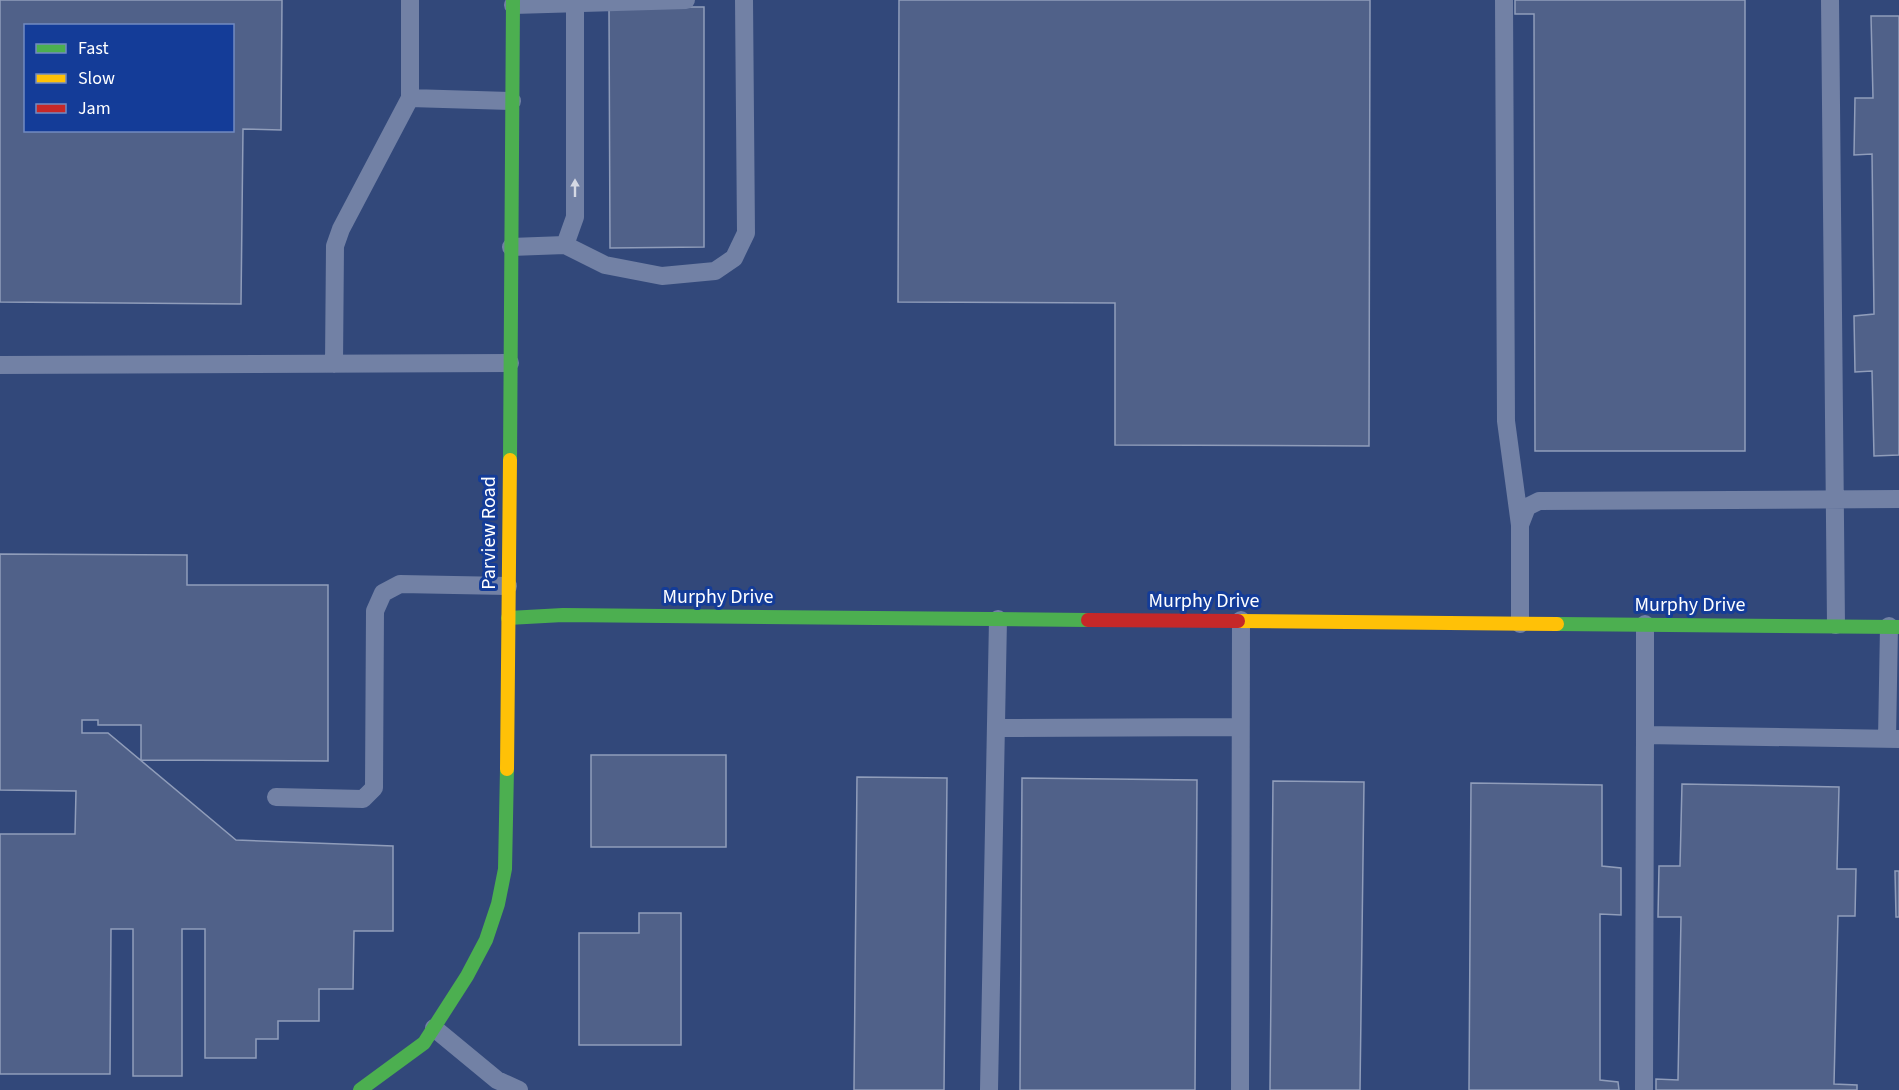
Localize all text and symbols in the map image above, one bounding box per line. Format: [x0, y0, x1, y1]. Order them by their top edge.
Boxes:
legend [24, 24, 234, 132]
text: Fast [78, 36, 109, 61]
text: Slow [78, 66, 115, 91]
text: Jam [78, 96, 111, 121]
one-way arrow [570, 179, 580, 198]
street label: Parview Road [475, 476, 503, 590]
street label: Murphy Drive [662, 583, 774, 611]
street label: Murphy Drive [1148, 587, 1260, 615]
street label: Murphy Drive [1634, 591, 1746, 619]

